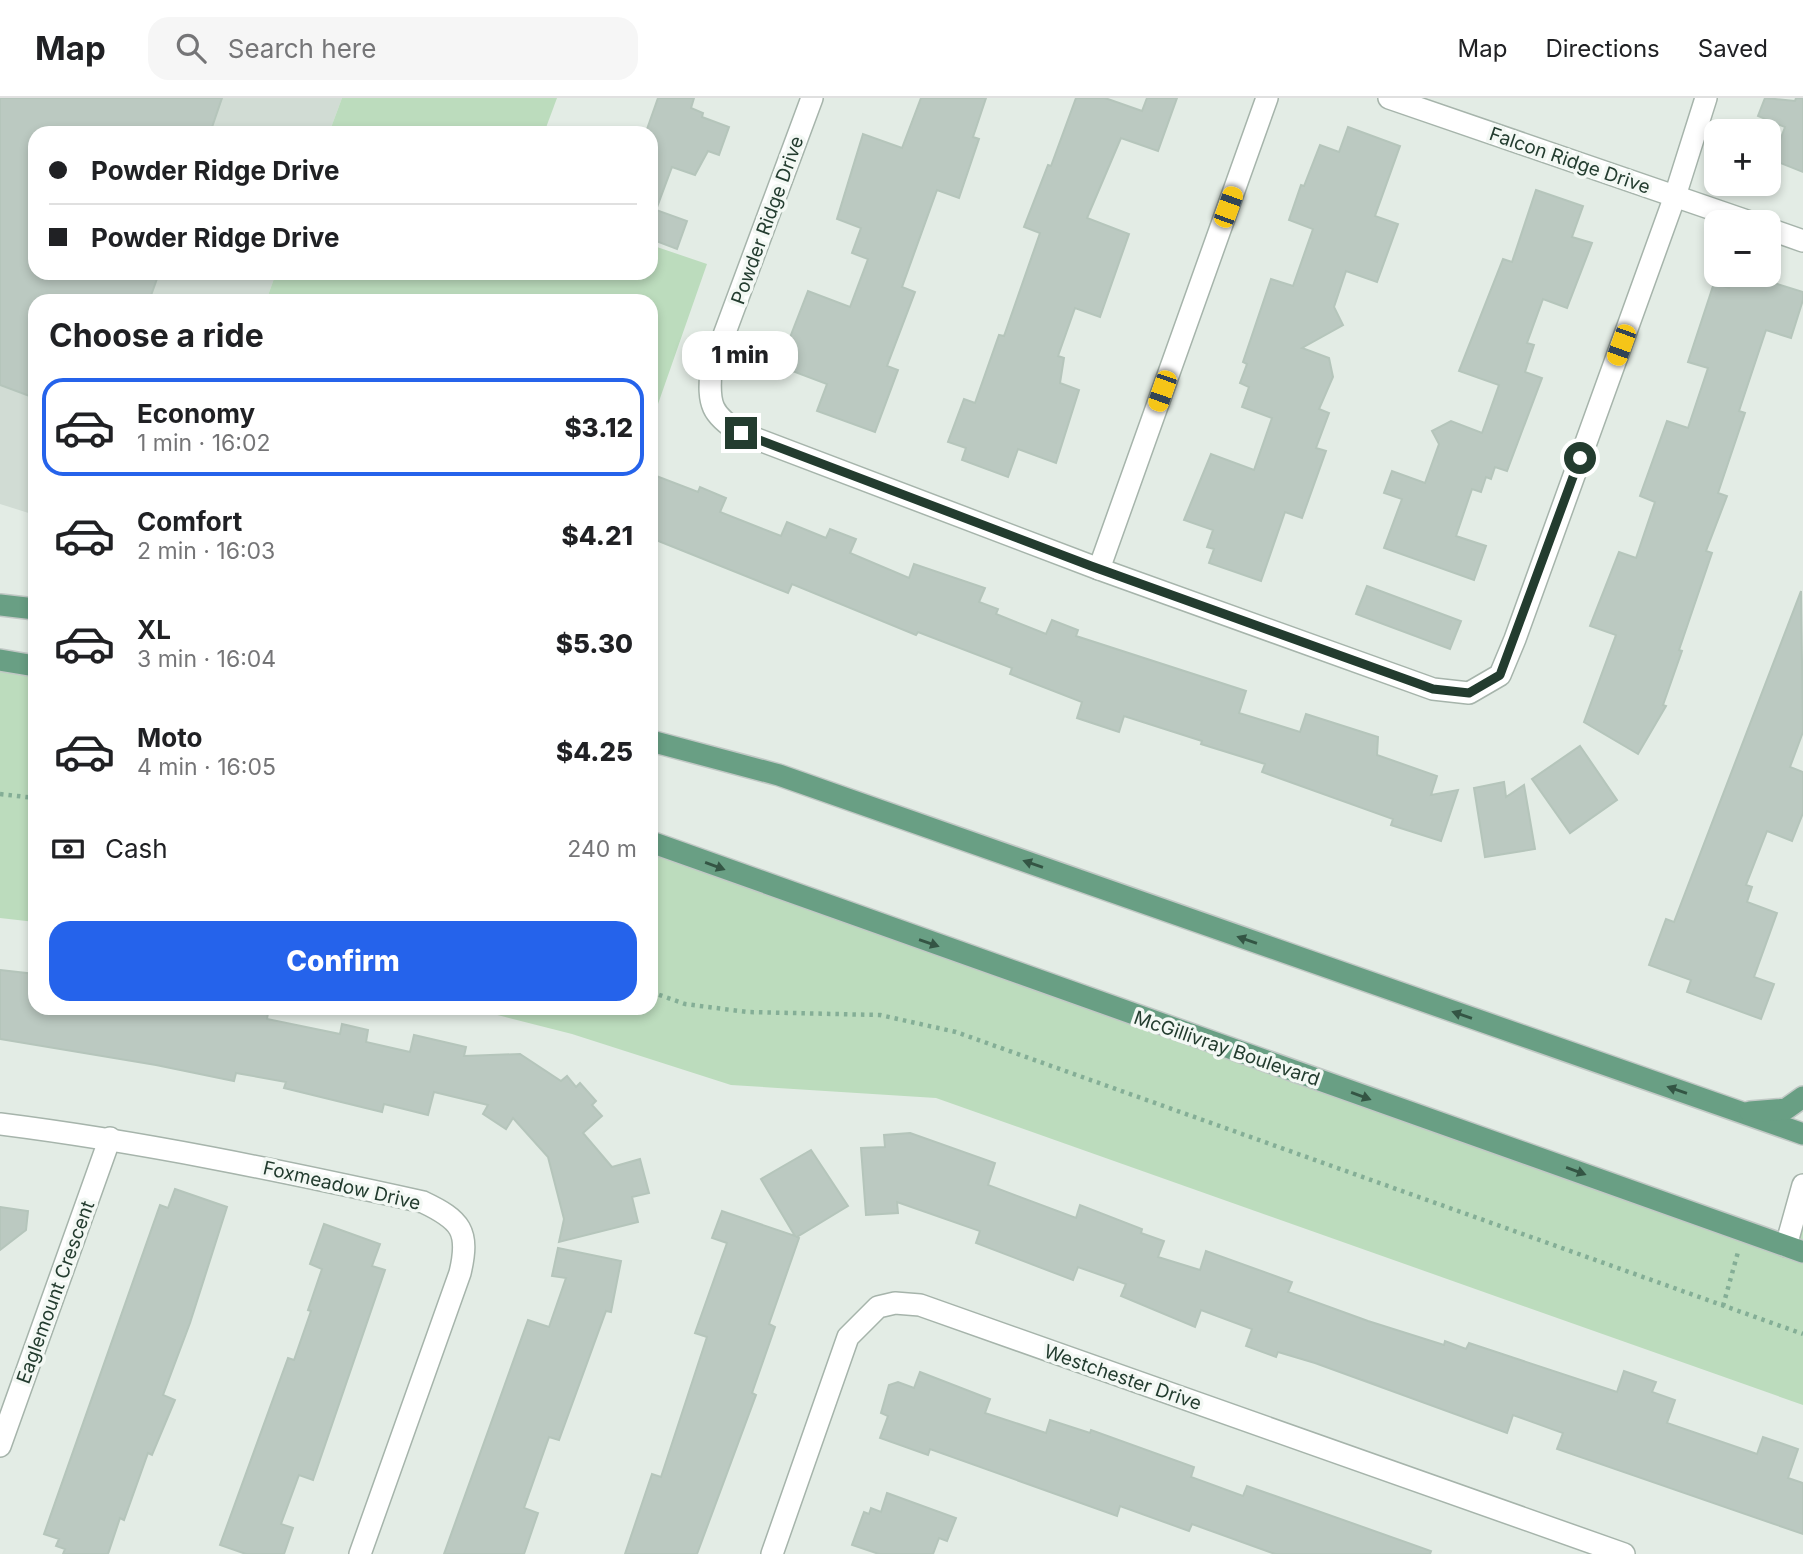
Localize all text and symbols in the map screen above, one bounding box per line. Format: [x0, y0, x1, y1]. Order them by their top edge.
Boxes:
search box [148, 17, 638, 80]
text: Map [35, 28, 106, 68]
icon: search [172, 29, 210, 67]
text: Search here [228, 33, 376, 64]
text: Map [1458, 34, 1507, 63]
text: Directions [1545, 34, 1660, 63]
text: Saved [1698, 34, 1768, 63]
map controls [1704, 119, 1781, 287]
button: + [1704, 119, 1781, 196]
street label: Falcon Ridge Drive [1486, 122, 1653, 199]
street label: Powder Ridge Drive [726, 133, 809, 307]
text: Powder Ridge Drive [91, 155, 339, 186]
car [1211, 184, 1246, 230]
button: − [1704, 210, 1781, 287]
text: Powder Ridge Drive [91, 222, 339, 253]
text: Choose a ride [49, 316, 264, 355]
car [1604, 322, 1639, 368]
callout: 1 min [683, 331, 799, 380]
text: 1 min [711, 341, 769, 369]
car [1146, 368, 1179, 414]
icon: car [53, 396, 116, 459]
text: Economy [137, 398, 255, 429]
text: $3.12 [564, 412, 633, 443]
route end [725, 417, 757, 449]
text: 1 min · 16:02 [137, 429, 270, 457]
route start [1564, 442, 1596, 474]
icon: car [53, 504, 116, 567]
text: Comfort [137, 506, 242, 537]
text: $4.21 [562, 520, 633, 551]
text: 2 min · 16:03 [137, 537, 275, 565]
icon: car [53, 612, 116, 675]
text: XL [137, 614, 171, 645]
text: $5.30 [556, 628, 633, 659]
text: 3 min · 16:04 [137, 645, 276, 673]
icon: car [53, 720, 116, 783]
text: Moto [137, 722, 202, 753]
text: $4.25 [556, 736, 633, 767]
text: 4 min · 16:05 [137, 753, 276, 781]
icon: cash [49, 830, 87, 868]
text: Cash [105, 833, 168, 864]
text: 240 m [567, 835, 637, 863]
one-way arrow [1022, 858, 1043, 869]
one-way arrow [704, 861, 725, 872]
button: Confirm [49, 921, 637, 1001]
one-way arrow [1237, 934, 1258, 945]
one-way arrow [919, 938, 940, 949]
street label: McGillivray Boulevard [1131, 1006, 1323, 1091]
one-way arrow [1451, 1009, 1472, 1020]
one-way arrow [1666, 1084, 1687, 1095]
one-way arrow [1351, 1090, 1372, 1101]
street label: Foxmeadow Drive [261, 1156, 423, 1215]
one-way arrow [1565, 1166, 1586, 1177]
street label: Eaglemount Crescent [12, 1198, 99, 1387]
street label: Westchester Drive [1041, 1340, 1205, 1415]

